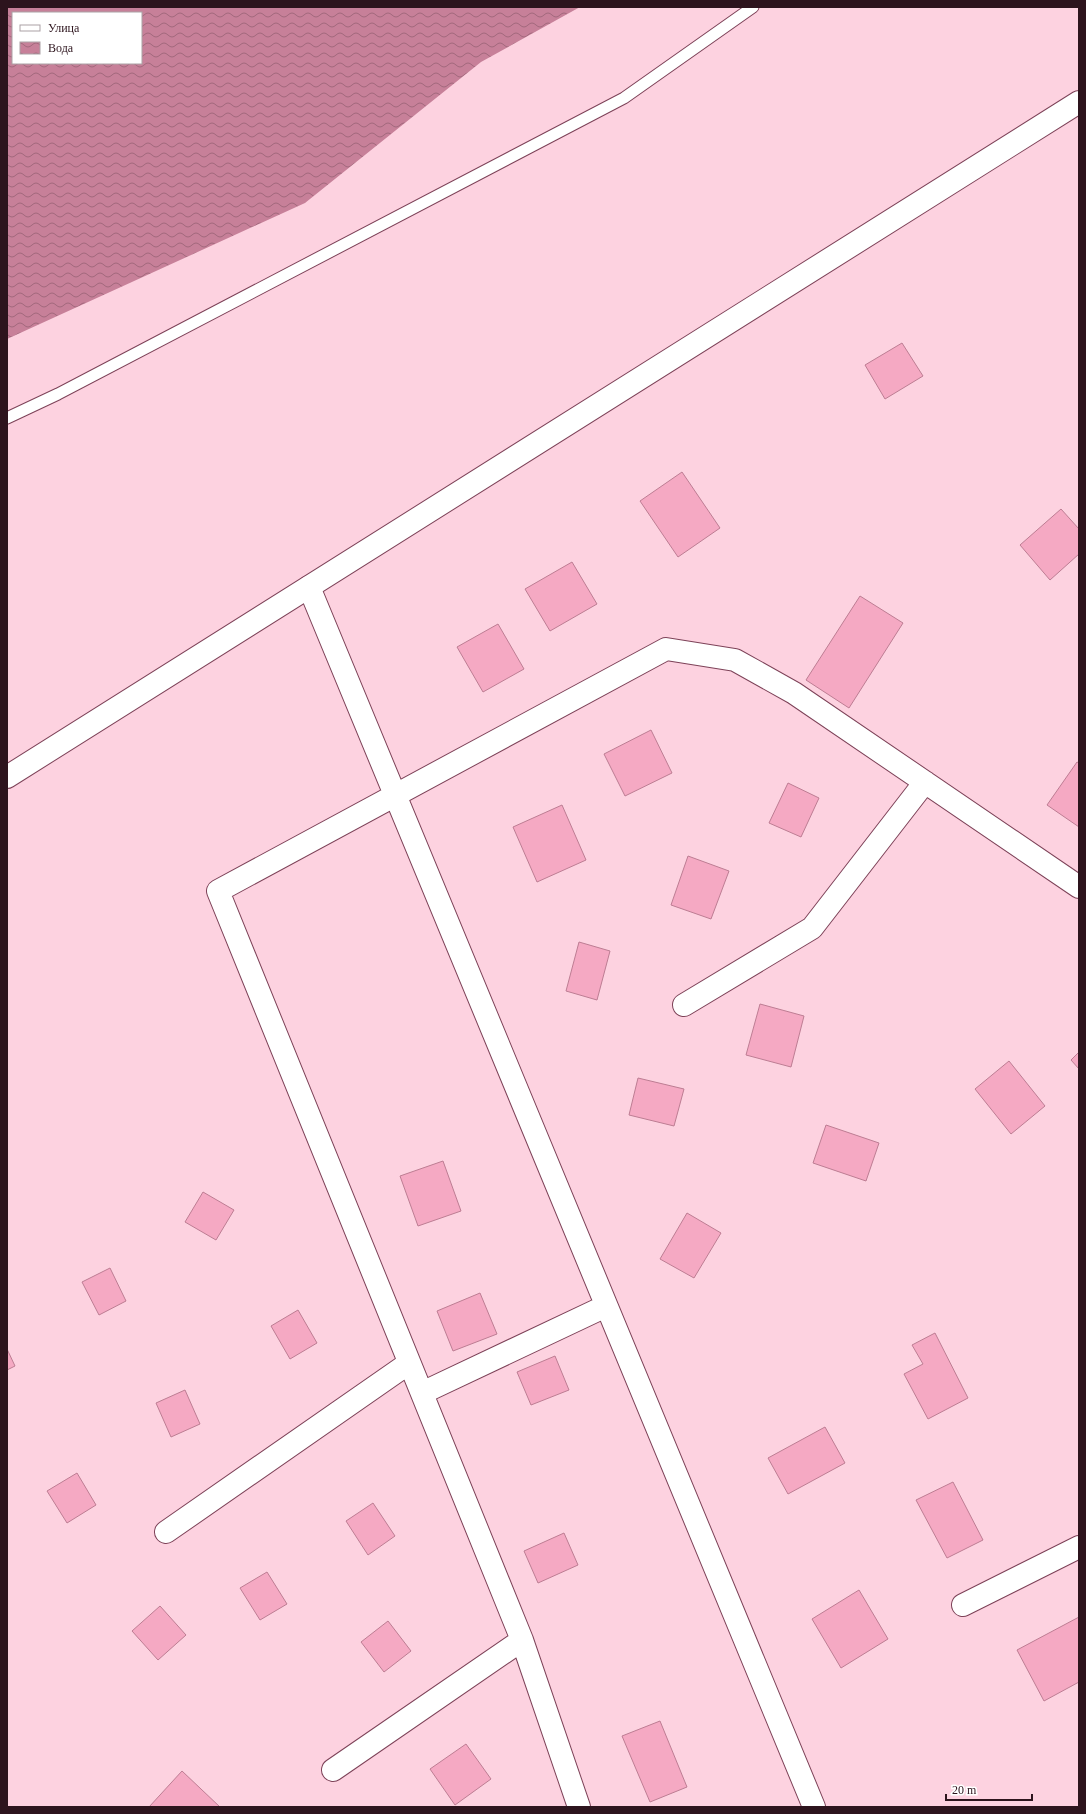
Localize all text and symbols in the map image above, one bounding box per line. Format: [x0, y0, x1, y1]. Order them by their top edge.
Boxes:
legend [12, 12, 142, 64]
text: Улица [48, 21, 80, 35]
text: Вода [48, 41, 74, 55]
scale bar [946, 1776, 1032, 1802]
text: 20 m [952, 1783, 977, 1797]

